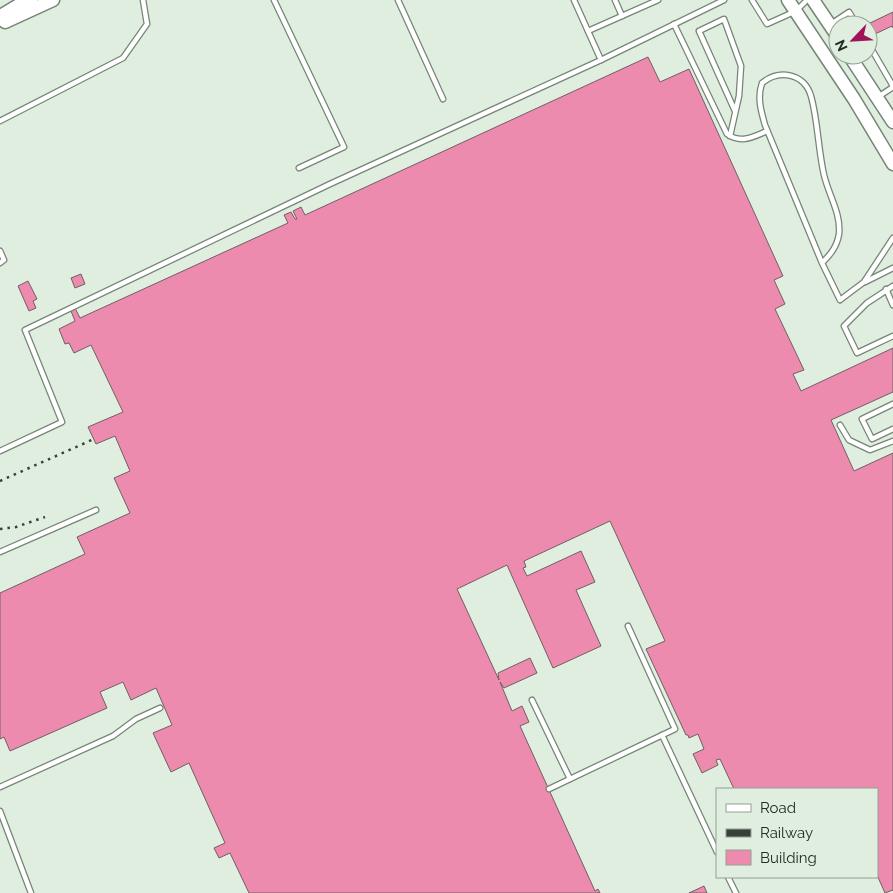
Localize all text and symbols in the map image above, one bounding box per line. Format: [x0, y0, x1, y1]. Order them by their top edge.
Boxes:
north arrow [828, 15, 878, 65]
text: N [832, 37, 851, 54]
legend [716, 788, 878, 878]
text: Road [760, 799, 796, 817]
text: Railway [760, 824, 813, 842]
text: Building [760, 849, 817, 867]

